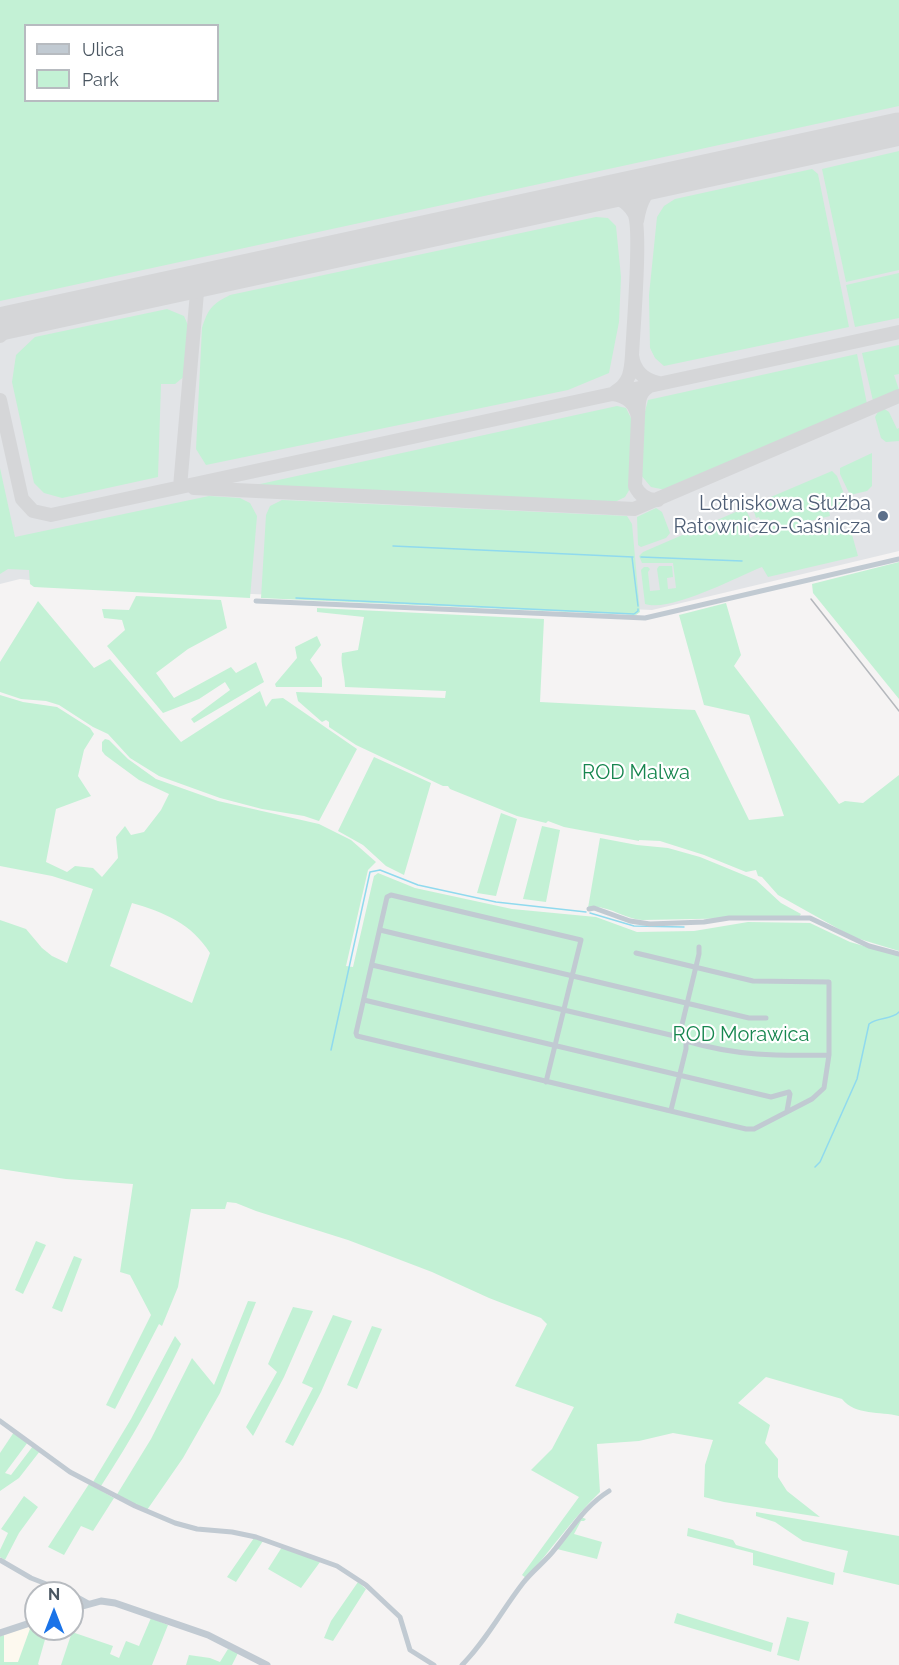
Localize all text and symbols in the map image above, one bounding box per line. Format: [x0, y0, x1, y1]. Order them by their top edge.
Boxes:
legend [24, 24, 219, 102]
text: Ulica [82, 39, 124, 60]
text: Park [82, 69, 119, 90]
place label: Lotniskowa Służba Ratowniczo-Gaśnicza [673, 492, 871, 539]
marker: Lotniskowa Służba Ratowniczo-Gaśnicza [876, 509, 890, 523]
park label: ROD Malwa [582, 761, 690, 785]
park label: ROD Morawica [673, 1023, 809, 1047]
north arrow [24, 1581, 84, 1641]
text: N [48, 1585, 60, 1604]

